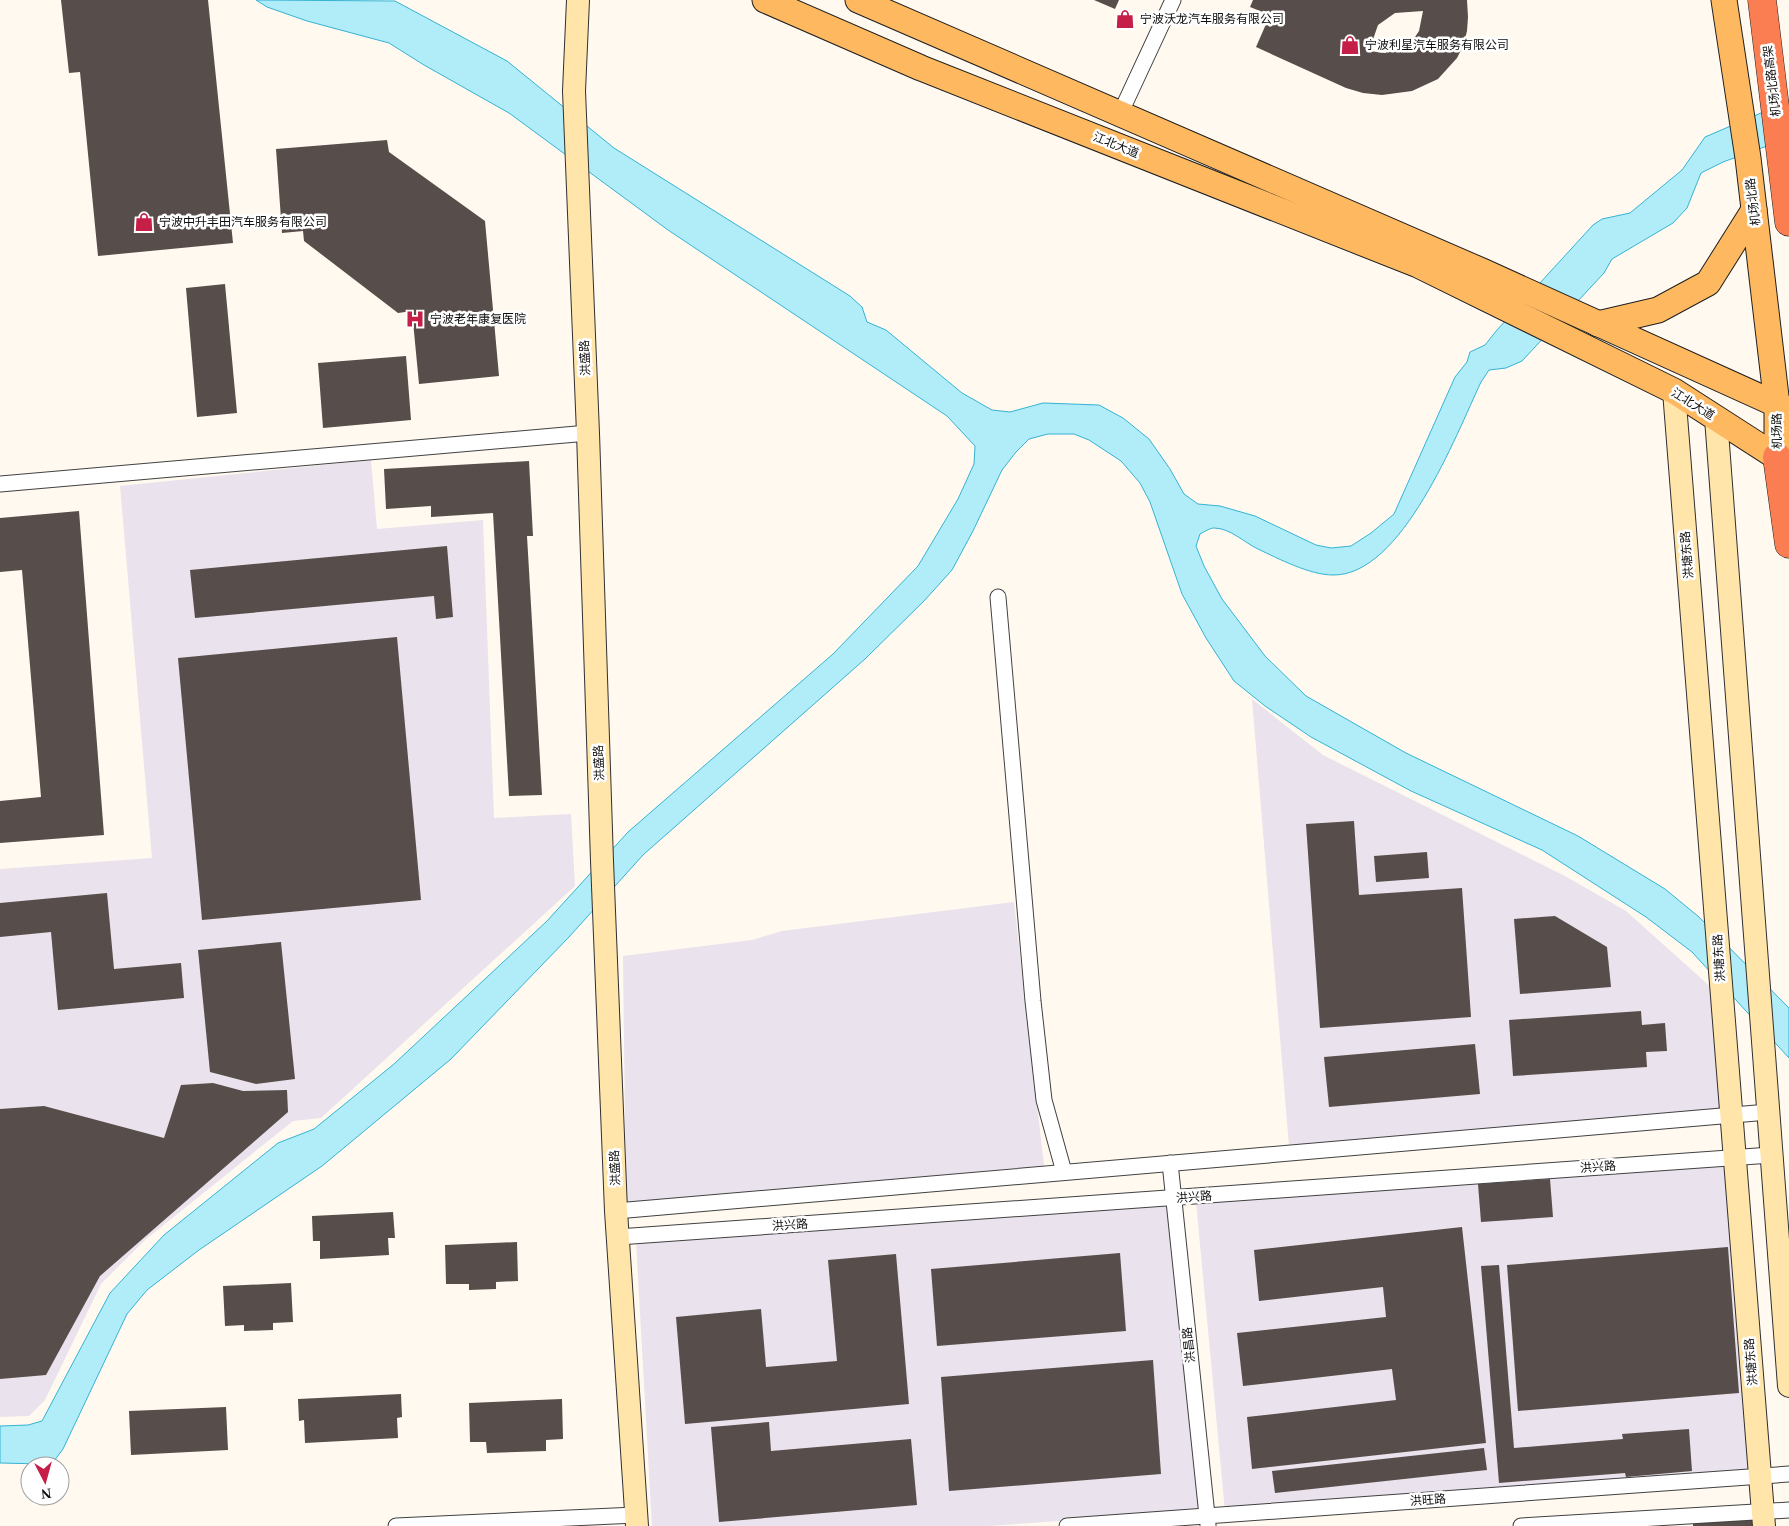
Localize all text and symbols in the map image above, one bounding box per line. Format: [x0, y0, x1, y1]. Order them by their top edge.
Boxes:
shop icon: 宁波沃龙汽车服务有限公司 [1114, 8, 1136, 30]
place label: 宁波沃龙汽车服务有限公司 [1140, 12, 1284, 26]
shop icon: 宁波利星汽车服务有限公司 [1339, 34, 1361, 56]
place label: 宁波利星汽车服务有限公司 [1365, 38, 1509, 52]
street label: 机场北路高架 [1761, 44, 1783, 118]
street label: 江北大道 [1091, 130, 1141, 160]
street label: 机场北路 [1743, 177, 1763, 227]
shop icon: 宁波中升丰田汽车服务有限公司 [133, 211, 155, 233]
place label: 宁波中升丰田汽车服务有限公司 [159, 215, 327, 229]
hospital icon: 宁波老年康复医院 [404, 308, 426, 330]
place label: 宁波老年康复医院 [430, 312, 526, 326]
street label: 洪盛路 [577, 340, 593, 376]
street label: 江北大道 [1669, 385, 1717, 423]
street label: 机场路 [1770, 413, 1784, 449]
street label: 洪塘东路 [1678, 530, 1696, 580]
street label: 洪盛路 [591, 745, 607, 781]
street label: 洪塘东路 [1710, 934, 1728, 982]
street label: 洪盛路 [607, 1150, 623, 1186]
street label: 洪兴路 [1580, 1159, 1616, 1175]
street label: 洪兴路 [1176, 1189, 1212, 1205]
street label: 洪兴路 [772, 1217, 808, 1233]
street label: 洪昌路 [1180, 1326, 1198, 1364]
street label: 洪塘东路 [1742, 1337, 1760, 1387]
north arrow [20, 1456, 70, 1506]
text: N [40, 1485, 52, 1501]
street label: 洪旺路 [1410, 1492, 1446, 1508]

